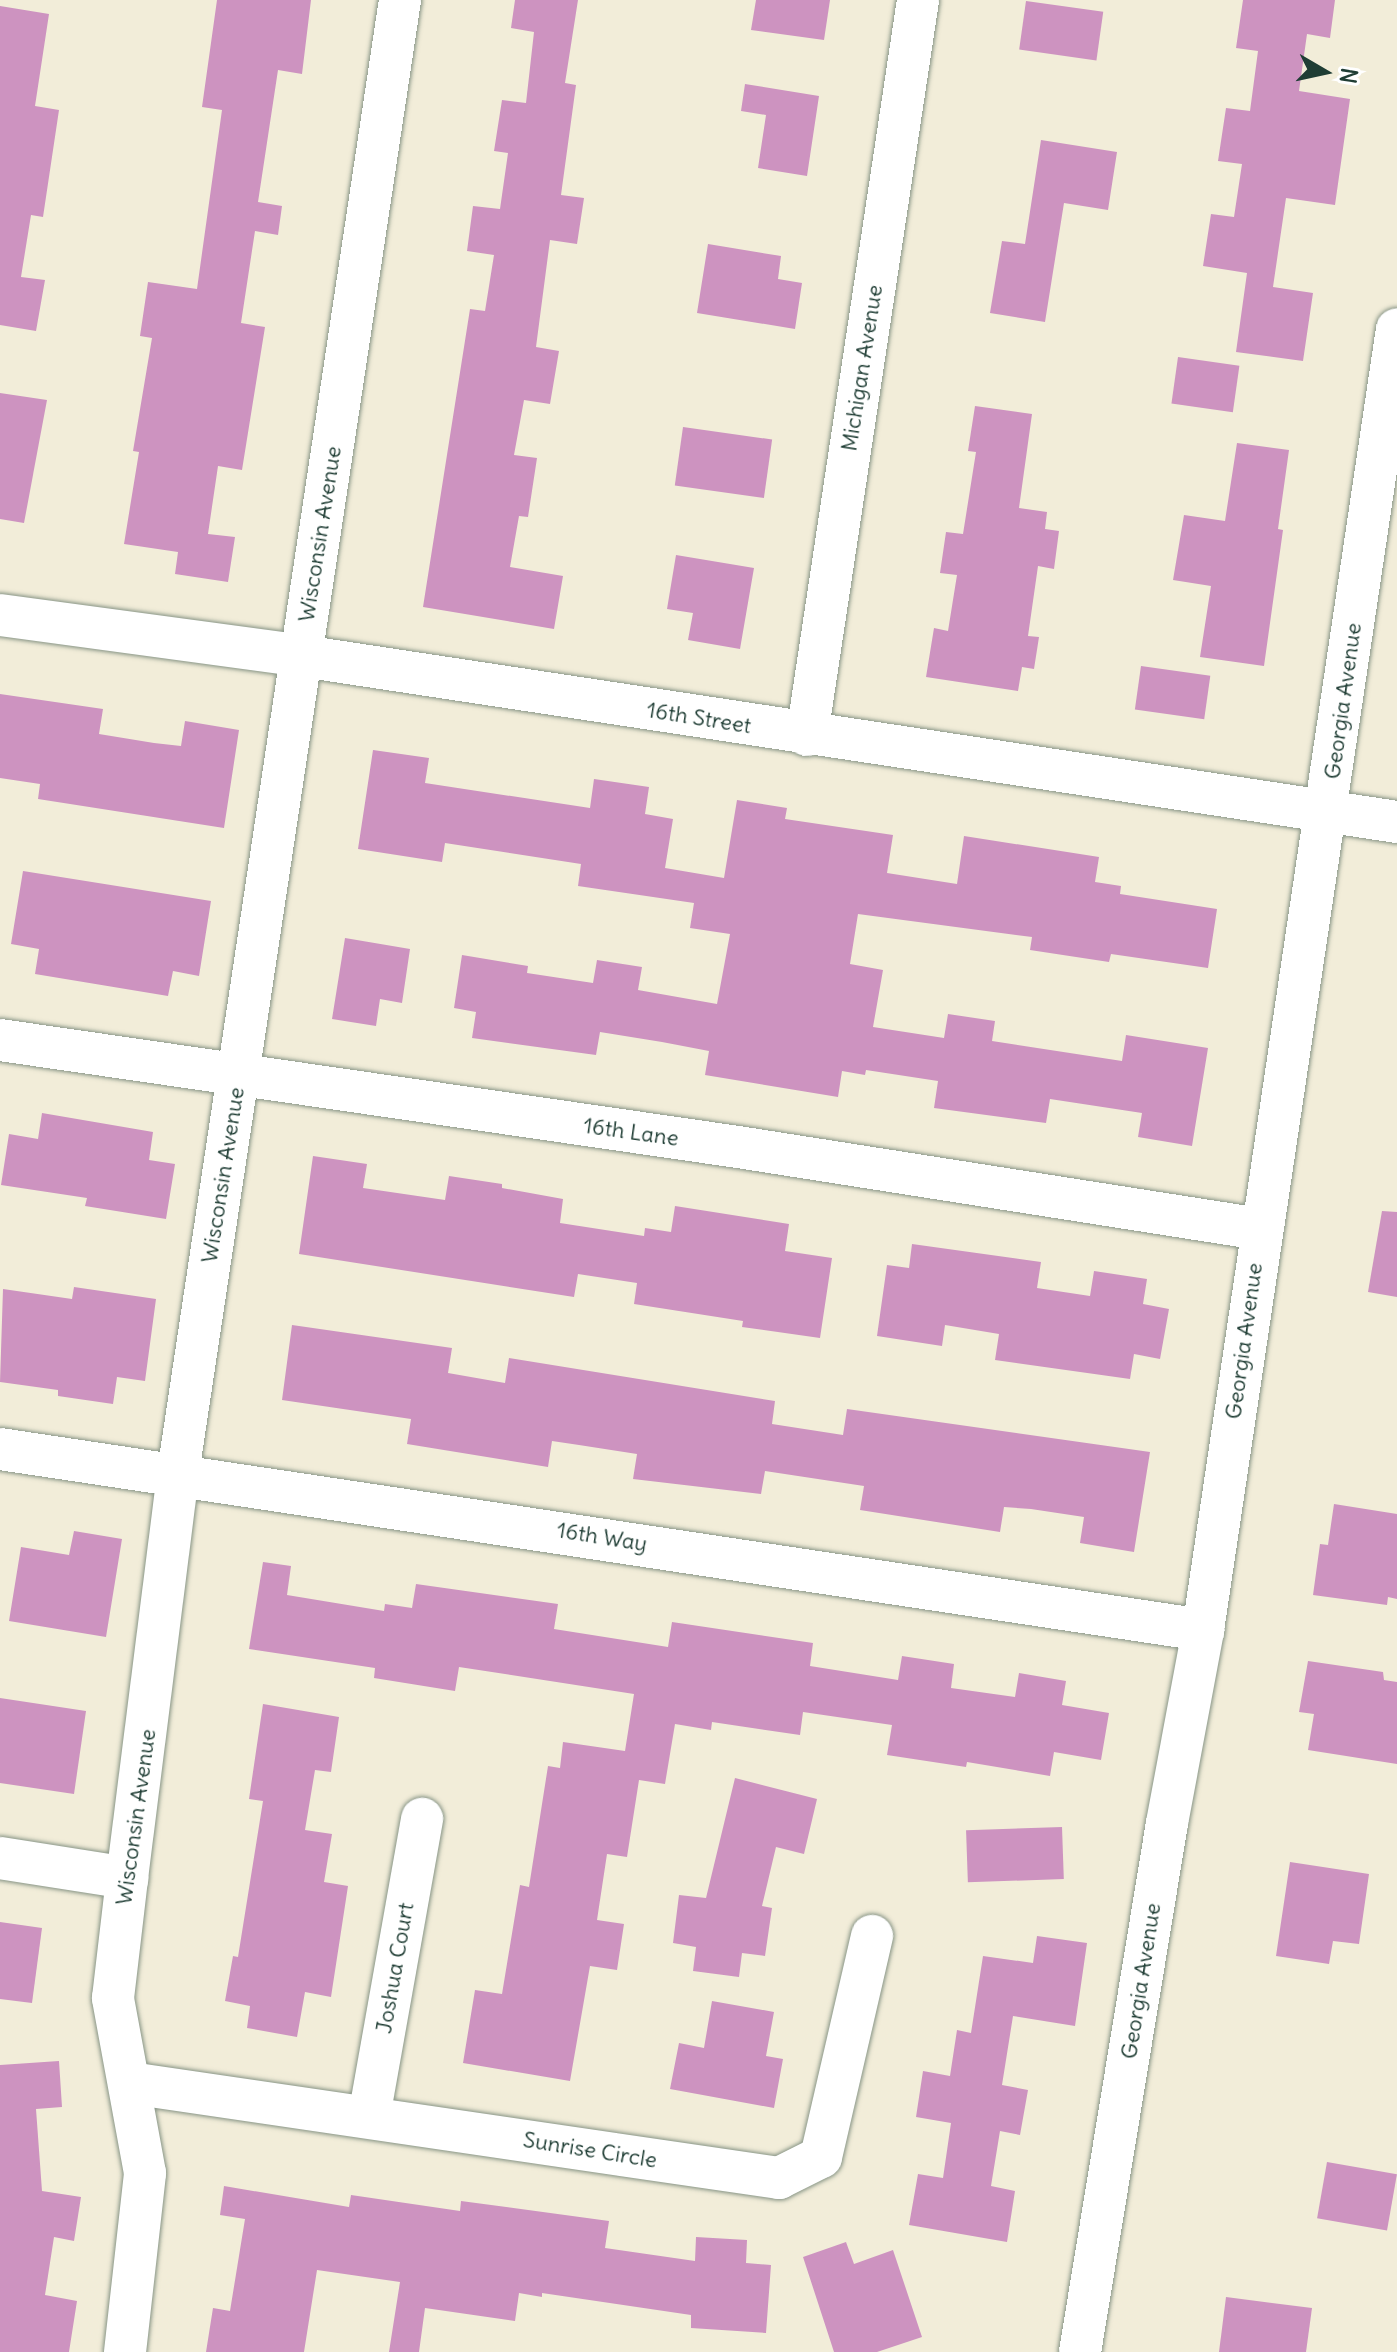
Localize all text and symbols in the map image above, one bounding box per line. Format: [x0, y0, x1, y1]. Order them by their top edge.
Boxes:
north arrow [1285, 32, 1365, 112]
text: N [1334, 66, 1364, 85]
street label: Michigan Avenue [836, 283, 888, 453]
street label: Wisconsin Avenue [293, 444, 347, 624]
street label: Georgia Avenue [1319, 621, 1367, 781]
street label: 16th Street [645, 697, 753, 739]
street label: Wisconsin Avenue [196, 1085, 250, 1265]
street label: 16th Lane [582, 1112, 680, 1152]
street label: Georgia Avenue [1220, 1261, 1268, 1421]
street label: 16th Way [555, 1517, 649, 1557]
street label: Wisconsin Avenue [111, 1727, 161, 1907]
street label: Joshua Court [370, 1900, 420, 2036]
street label: Georgia Avenue [1116, 1901, 1166, 2061]
street label: Sunrise Circle [521, 2126, 659, 2174]

